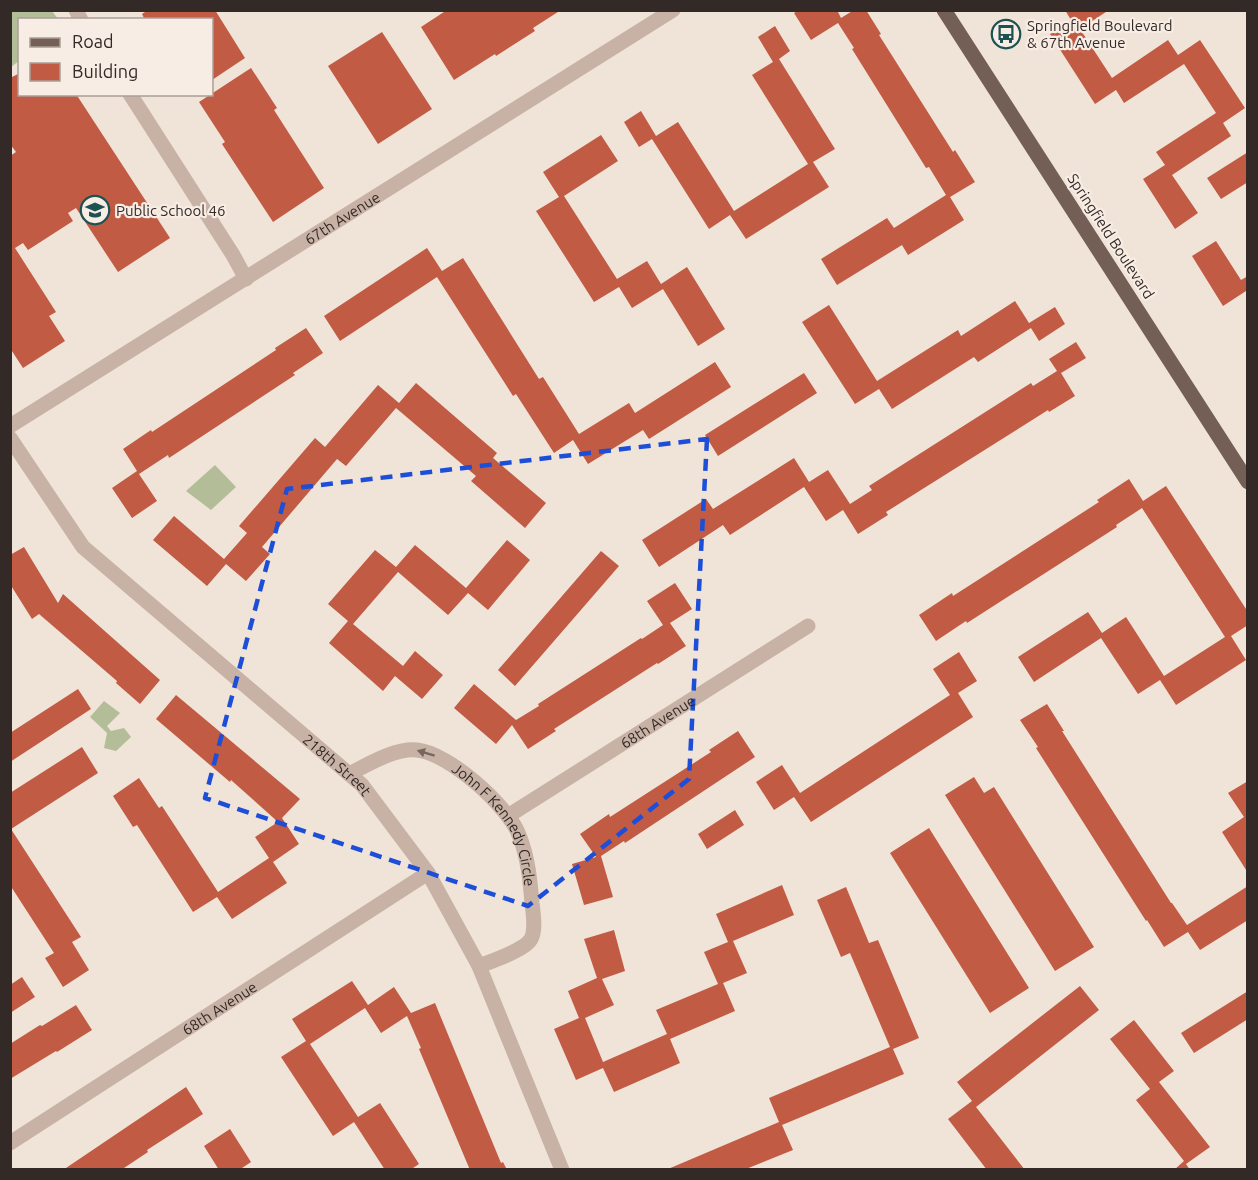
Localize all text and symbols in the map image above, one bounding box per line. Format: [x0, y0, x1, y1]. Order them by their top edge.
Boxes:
place label: Springfield Boulevard & 67th Avenue [1027, 17, 1172, 51]
legend [18, 18, 213, 96]
bus stop icon: Springfield Boulevard & 67th Avenue [990, 18, 1022, 50]
text: Road [72, 31, 114, 51]
text: Building [72, 61, 138, 81]
street label: Springfield Boulevard [1064, 170, 1158, 302]
street label: 67th Avenue [301, 188, 383, 248]
school or university icon: Public School 46 [79, 194, 111, 226]
place label: Public School 46 [116, 202, 226, 219]
street label: 68th Avenue [617, 691, 698, 751]
street label: 218th Street [300, 730, 375, 799]
one-way arrow [417, 748, 435, 757]
street label: John F Kennedy Circle [449, 759, 539, 887]
street label: 68th Avenue [179, 978, 260, 1038]

